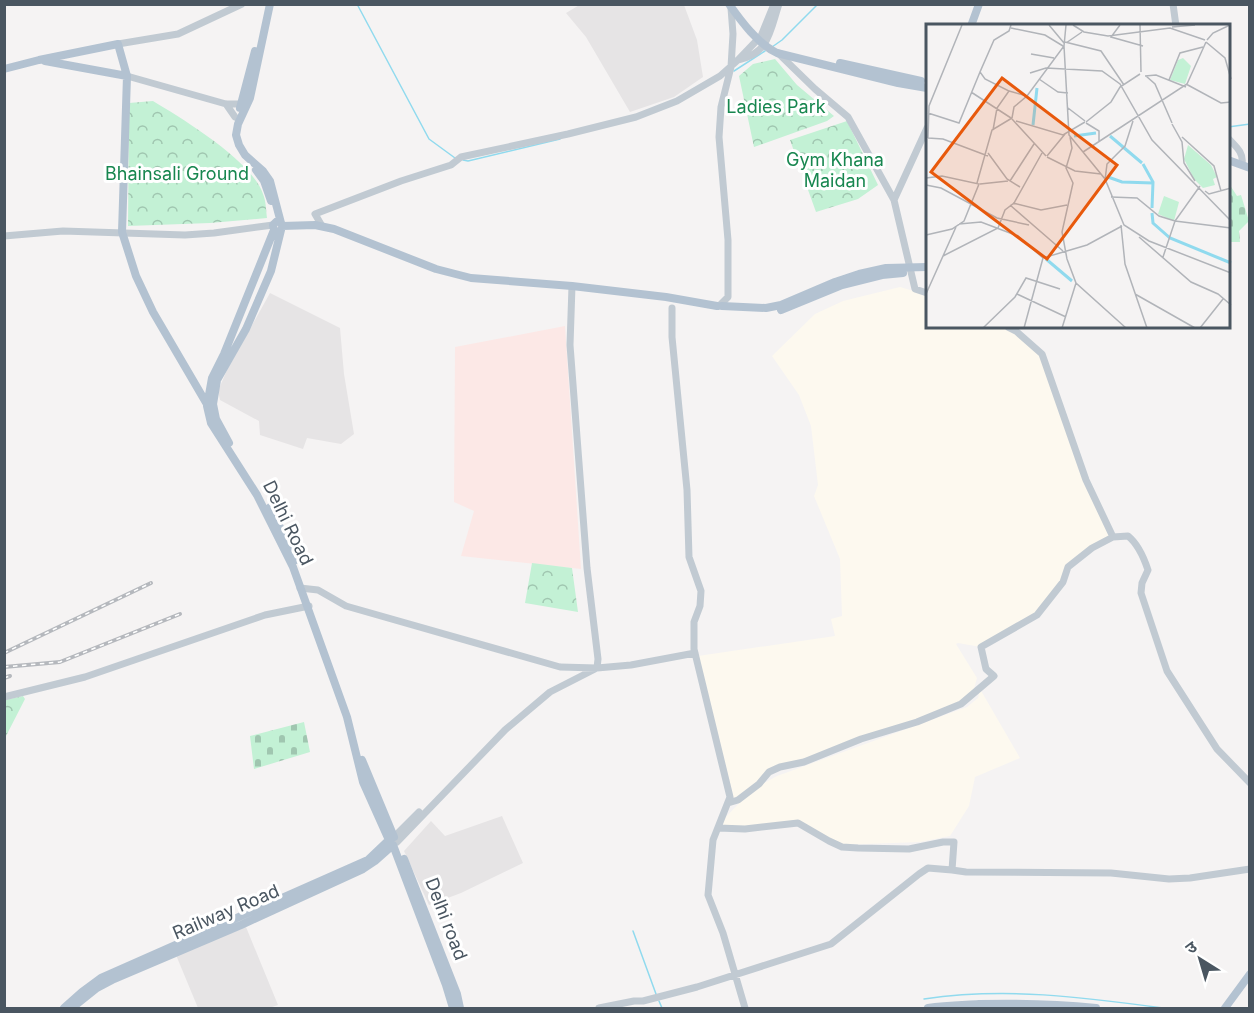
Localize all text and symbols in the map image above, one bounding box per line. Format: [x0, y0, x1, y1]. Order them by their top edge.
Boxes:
inset map [926, 24, 1230, 328]
park label: Ladies Park [726, 96, 826, 117]
park label: Gym Khana Maidan [786, 149, 884, 191]
park label: Bhainsali Ground [105, 163, 249, 184]
street label: Delhi Road [259, 477, 318, 568]
street label: Delhi road [421, 875, 472, 963]
street label: Railway Road [169, 880, 282, 943]
north arrow [1170, 929, 1230, 989]
text: उ [1181, 936, 1201, 958]

